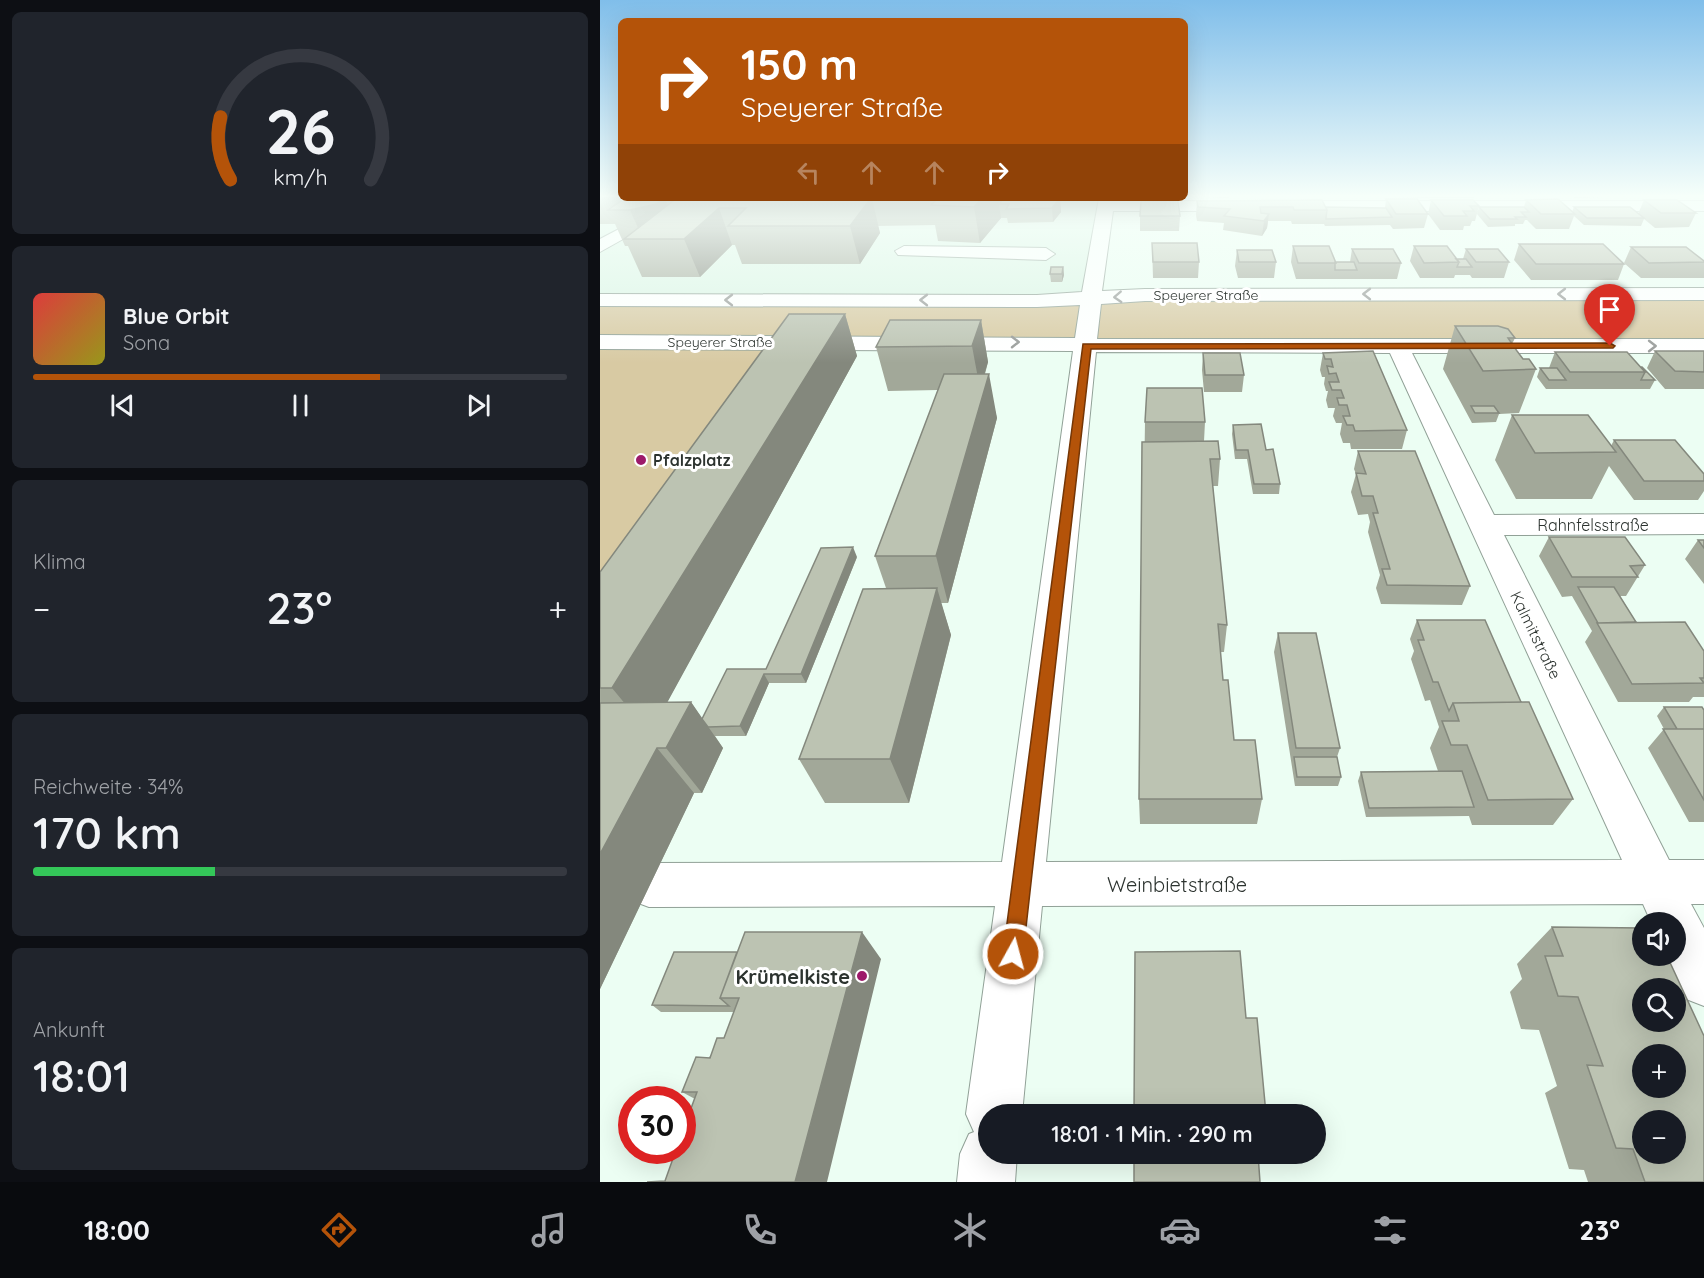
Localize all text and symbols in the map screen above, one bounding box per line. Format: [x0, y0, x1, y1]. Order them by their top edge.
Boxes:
text: 150 m [741, 38, 858, 91]
icon: right [642, 42, 720, 120]
text: Speyerer Straße [741, 90, 943, 124]
text: 26 [265, 92, 335, 170]
icon: left [792, 156, 825, 189]
icon: ahead [855, 156, 888, 189]
icon: ahead [918, 156, 951, 189]
icon: right [981, 156, 1014, 189]
text: km/h [273, 164, 327, 190]
pin [1584, 284, 1635, 346]
street label: Speyerer Straße [1154, 286, 1259, 304]
one-way arrow [1362, 288, 1371, 301]
one-way arrow [1557, 288, 1566, 300]
one-way arrow [1114, 290, 1123, 303]
icon: arrive [1593, 293, 1626, 326]
one-way arrow [724, 294, 733, 306]
one-way arrow [919, 294, 928, 306]
text: Blue Orbit [123, 302, 229, 330]
text: Sona [123, 330, 170, 355]
street label: Speyerer Straße [668, 333, 773, 351]
one-way arrow [1011, 336, 1020, 348]
one-way arrow [1647, 340, 1656, 352]
icon: previous [106, 389, 139, 422]
icon: pause [284, 389, 317, 422]
icon: next [462, 389, 495, 422]
place label: Pfalzplatz [653, 450, 731, 470]
marker: Pfalzplatz [634, 453, 648, 467]
street label: Rahnfelsstraße [1537, 515, 1649, 535]
text: Klima [33, 549, 86, 574]
text: 23° [266, 579, 332, 635]
text: − [33, 588, 50, 629]
text: + [548, 588, 567, 629]
street label: Kalmitstraße [1506, 588, 1566, 682]
text: Reichweite · 34% [33, 774, 184, 799]
text: 170 km [33, 804, 181, 860]
street label: Weinbietstraße [1107, 872, 1247, 897]
map controls [1632, 912, 1686, 1164]
button: sound [1632, 912, 1686, 966]
position arrow [981, 922, 1045, 986]
place label: Krümelkiste [735, 964, 850, 989]
marker: Krümelkiste [855, 969, 869, 983]
button: search [1632, 978, 1686, 1032]
text: Ankunft [33, 1017, 105, 1042]
button: + [1632, 1044, 1686, 1098]
text: 18:01 [33, 1047, 130, 1103]
speed limit sign: 30 [618, 1086, 696, 1164]
button: − [1632, 1110, 1686, 1164]
text: 18:01 · 1 Min. · 290 m [1051, 1120, 1253, 1148]
icon: directions [318, 1209, 360, 1251]
icon: music [528, 1209, 570, 1251]
icon: phone [739, 1209, 781, 1251]
icon: climate [949, 1209, 991, 1251]
icon: car [1159, 1209, 1201, 1251]
icon: filters [1369, 1209, 1411, 1251]
text: 18:00 [84, 1213, 150, 1247]
text: 23° [1579, 1213, 1620, 1247]

